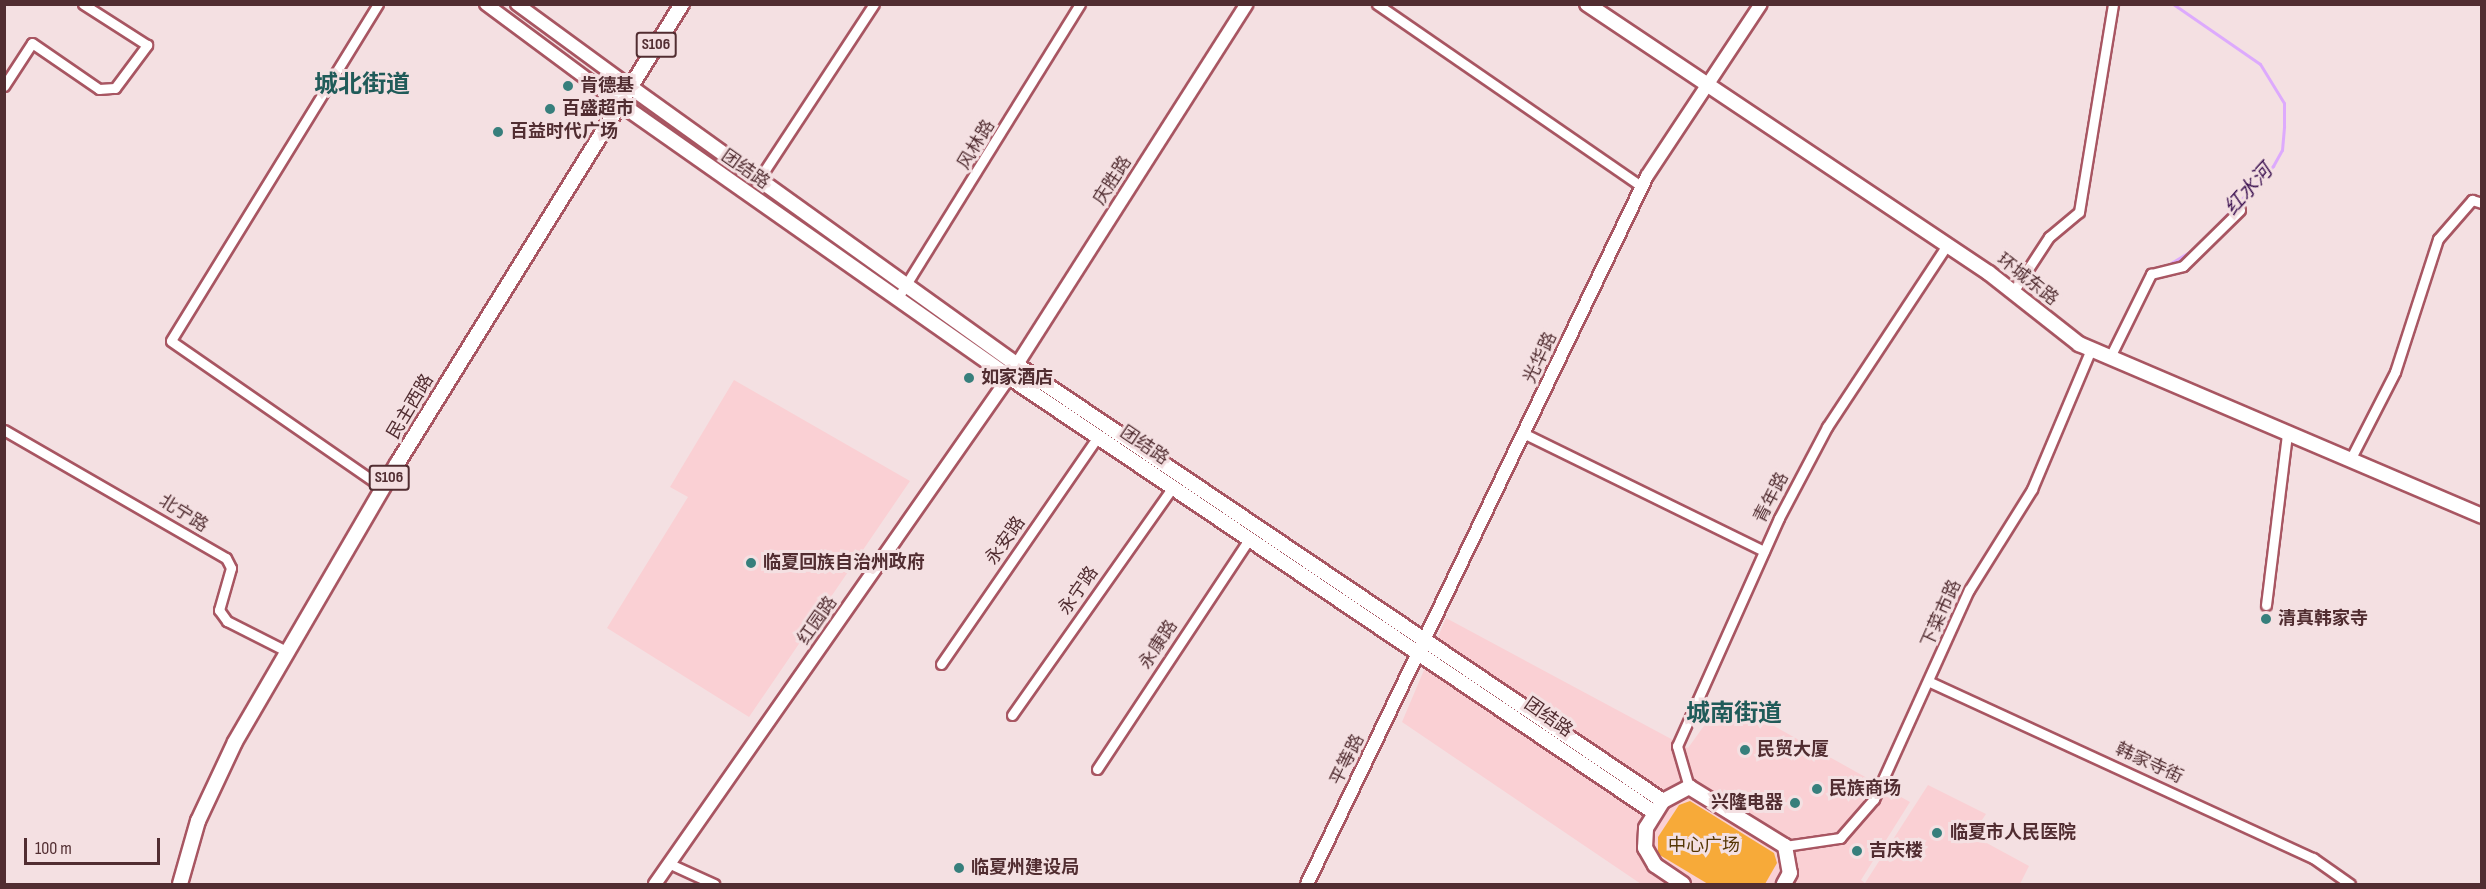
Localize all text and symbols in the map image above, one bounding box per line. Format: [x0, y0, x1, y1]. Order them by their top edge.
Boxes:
road number: S106 [635, 32, 677, 58]
district label: 城北街道 [314, 71, 410, 99]
place label: 肯德基 [580, 75, 634, 97]
marker: 肯德基 [561, 79, 575, 93]
place label: 百盛超市 [562, 98, 634, 120]
marker: 百盛超市 [543, 102, 557, 116]
street label: 风林路 [954, 116, 1000, 174]
place label: 百益时代广场 [510, 121, 618, 143]
marker: 百益时代广场 [491, 125, 505, 139]
street label: 团结路 [717, 146, 773, 194]
street label: 庆胜路 [1089, 152, 1137, 210]
water label: 红水河 [2220, 160, 2278, 220]
street label: 环城东路 [1992, 249, 2062, 311]
street label: 光华路 [1520, 329, 1562, 387]
place label: 如家酒店 [981, 367, 1053, 389]
street label: 民主西路 [383, 371, 439, 443]
marker: 如家酒店 [962, 371, 976, 385]
street label: 团结路 [1116, 422, 1172, 470]
road number: S106 [368, 465, 410, 491]
street label: 青年路 [1750, 469, 1794, 527]
street label: 北宁路 [154, 491, 212, 537]
street label: 永安路 [982, 513, 1030, 569]
place label: 临夏回族自治州政府 [763, 552, 925, 574]
marker: 临夏回族自治州政府 [744, 556, 758, 570]
street label: 永宁路 [1055, 563, 1103, 619]
street label: 下菜市路 [1917, 577, 1967, 651]
street label: 红园路 [794, 593, 842, 649]
place label: 清真韩家寺 [2278, 608, 2368, 630]
marker: 清真韩家寺 [2259, 612, 2273, 626]
street label: 永康路 [1135, 616, 1183, 674]
street label: 团结路 [1520, 694, 1576, 742]
district label: 城南街道 [1686, 700, 1782, 728]
street label: 平等路 [1326, 731, 1370, 789]
place label: 民贸大厦 [1757, 739, 1829, 761]
street label: 韩家寺街 [2112, 739, 2186, 789]
marker: 民贸大厦 [1738, 743, 1752, 757]
place label: 民族商场 [1829, 778, 1901, 800]
marker: 民族商场 [1810, 782, 1824, 796]
place label: 兴隆电器 [1711, 792, 1783, 814]
marker: 兴隆电器 [1788, 796, 1802, 810]
place label: 临夏市人民医院 [1950, 822, 2076, 844]
marker: 临夏市人民医院 [1928, 824, 1946, 842]
scale bar [27, 826, 164, 864]
park label: 中心广场 [1668, 835, 1740, 857]
text: 100 m [35, 838, 72, 859]
place label: 吉庆楼 [1869, 840, 1923, 862]
marker: 吉庆楼 [1850, 844, 1864, 858]
place label: 临夏州建设局 [971, 857, 1079, 879]
marker: 临夏州建设局 [952, 861, 966, 875]

